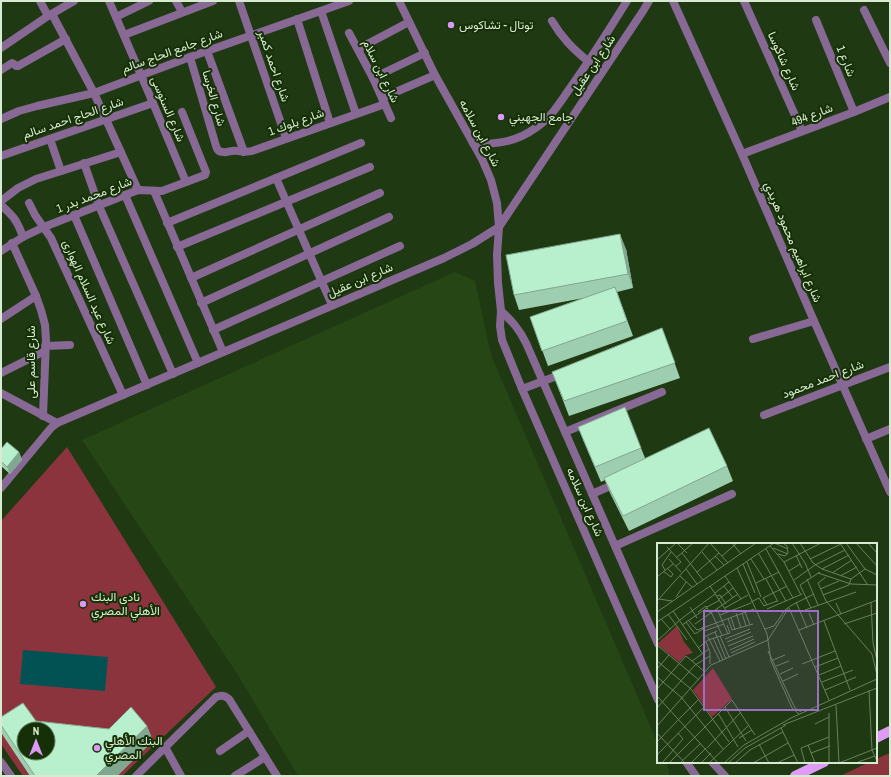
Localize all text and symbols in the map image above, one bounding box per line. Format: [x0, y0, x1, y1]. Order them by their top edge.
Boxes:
place label: توتال - تشاكوس [459, 17, 534, 33]
marker: توتال - تشاكوس [446, 20, 456, 30]
street label: شارع جامع الحاج سالم [119, 25, 225, 78]
street label: شارع احمد كمبر [253, 27, 294, 104]
street label: شارع شاكوسا [763, 29, 804, 93]
street label: شارع ابن عقيل [567, 32, 620, 99]
street label: شارع ابن سلام [358, 37, 403, 106]
street label: شارع 1 [832, 43, 859, 79]
street label: شارع الخرسا [197, 68, 230, 128]
street label: شارع السنوسى [146, 74, 189, 145]
street label: شارع الحاج احمد سالم [20, 93, 126, 144]
street label: شارع ابن سلامه [455, 97, 504, 170]
street label: شارع 494 [789, 100, 835, 131]
street label: شارع بلوك 1 [266, 105, 326, 140]
place label: جامع الجهيني [509, 109, 573, 127]
marker: جامع الجهيني [496, 112, 506, 122]
street label: شارع محمد بدر 1 [54, 173, 134, 218]
street label: شارع ابراهيم محمود هريدي [758, 179, 826, 306]
street label: شارع عبد السلام الهوارى [58, 237, 119, 347]
street label: شارع ابن عقيل [325, 259, 396, 302]
street label: شارع قاسم على [23, 325, 40, 399]
street label: شارع احمد محمود [780, 356, 866, 403]
street label: شارع ابن سلامه [562, 465, 607, 539]
inset map [657, 543, 877, 763]
place label: نادي البنك الأهلي المصري [91, 589, 160, 621]
marker: نادي البنك الأهلي المصري [78, 599, 88, 609]
north arrow [16, 721, 56, 761]
text: N [33, 724, 39, 738]
place label: البنك الأهلي المصري [105, 733, 163, 765]
marker: البنك الأهلي المصري [92, 743, 102, 753]

